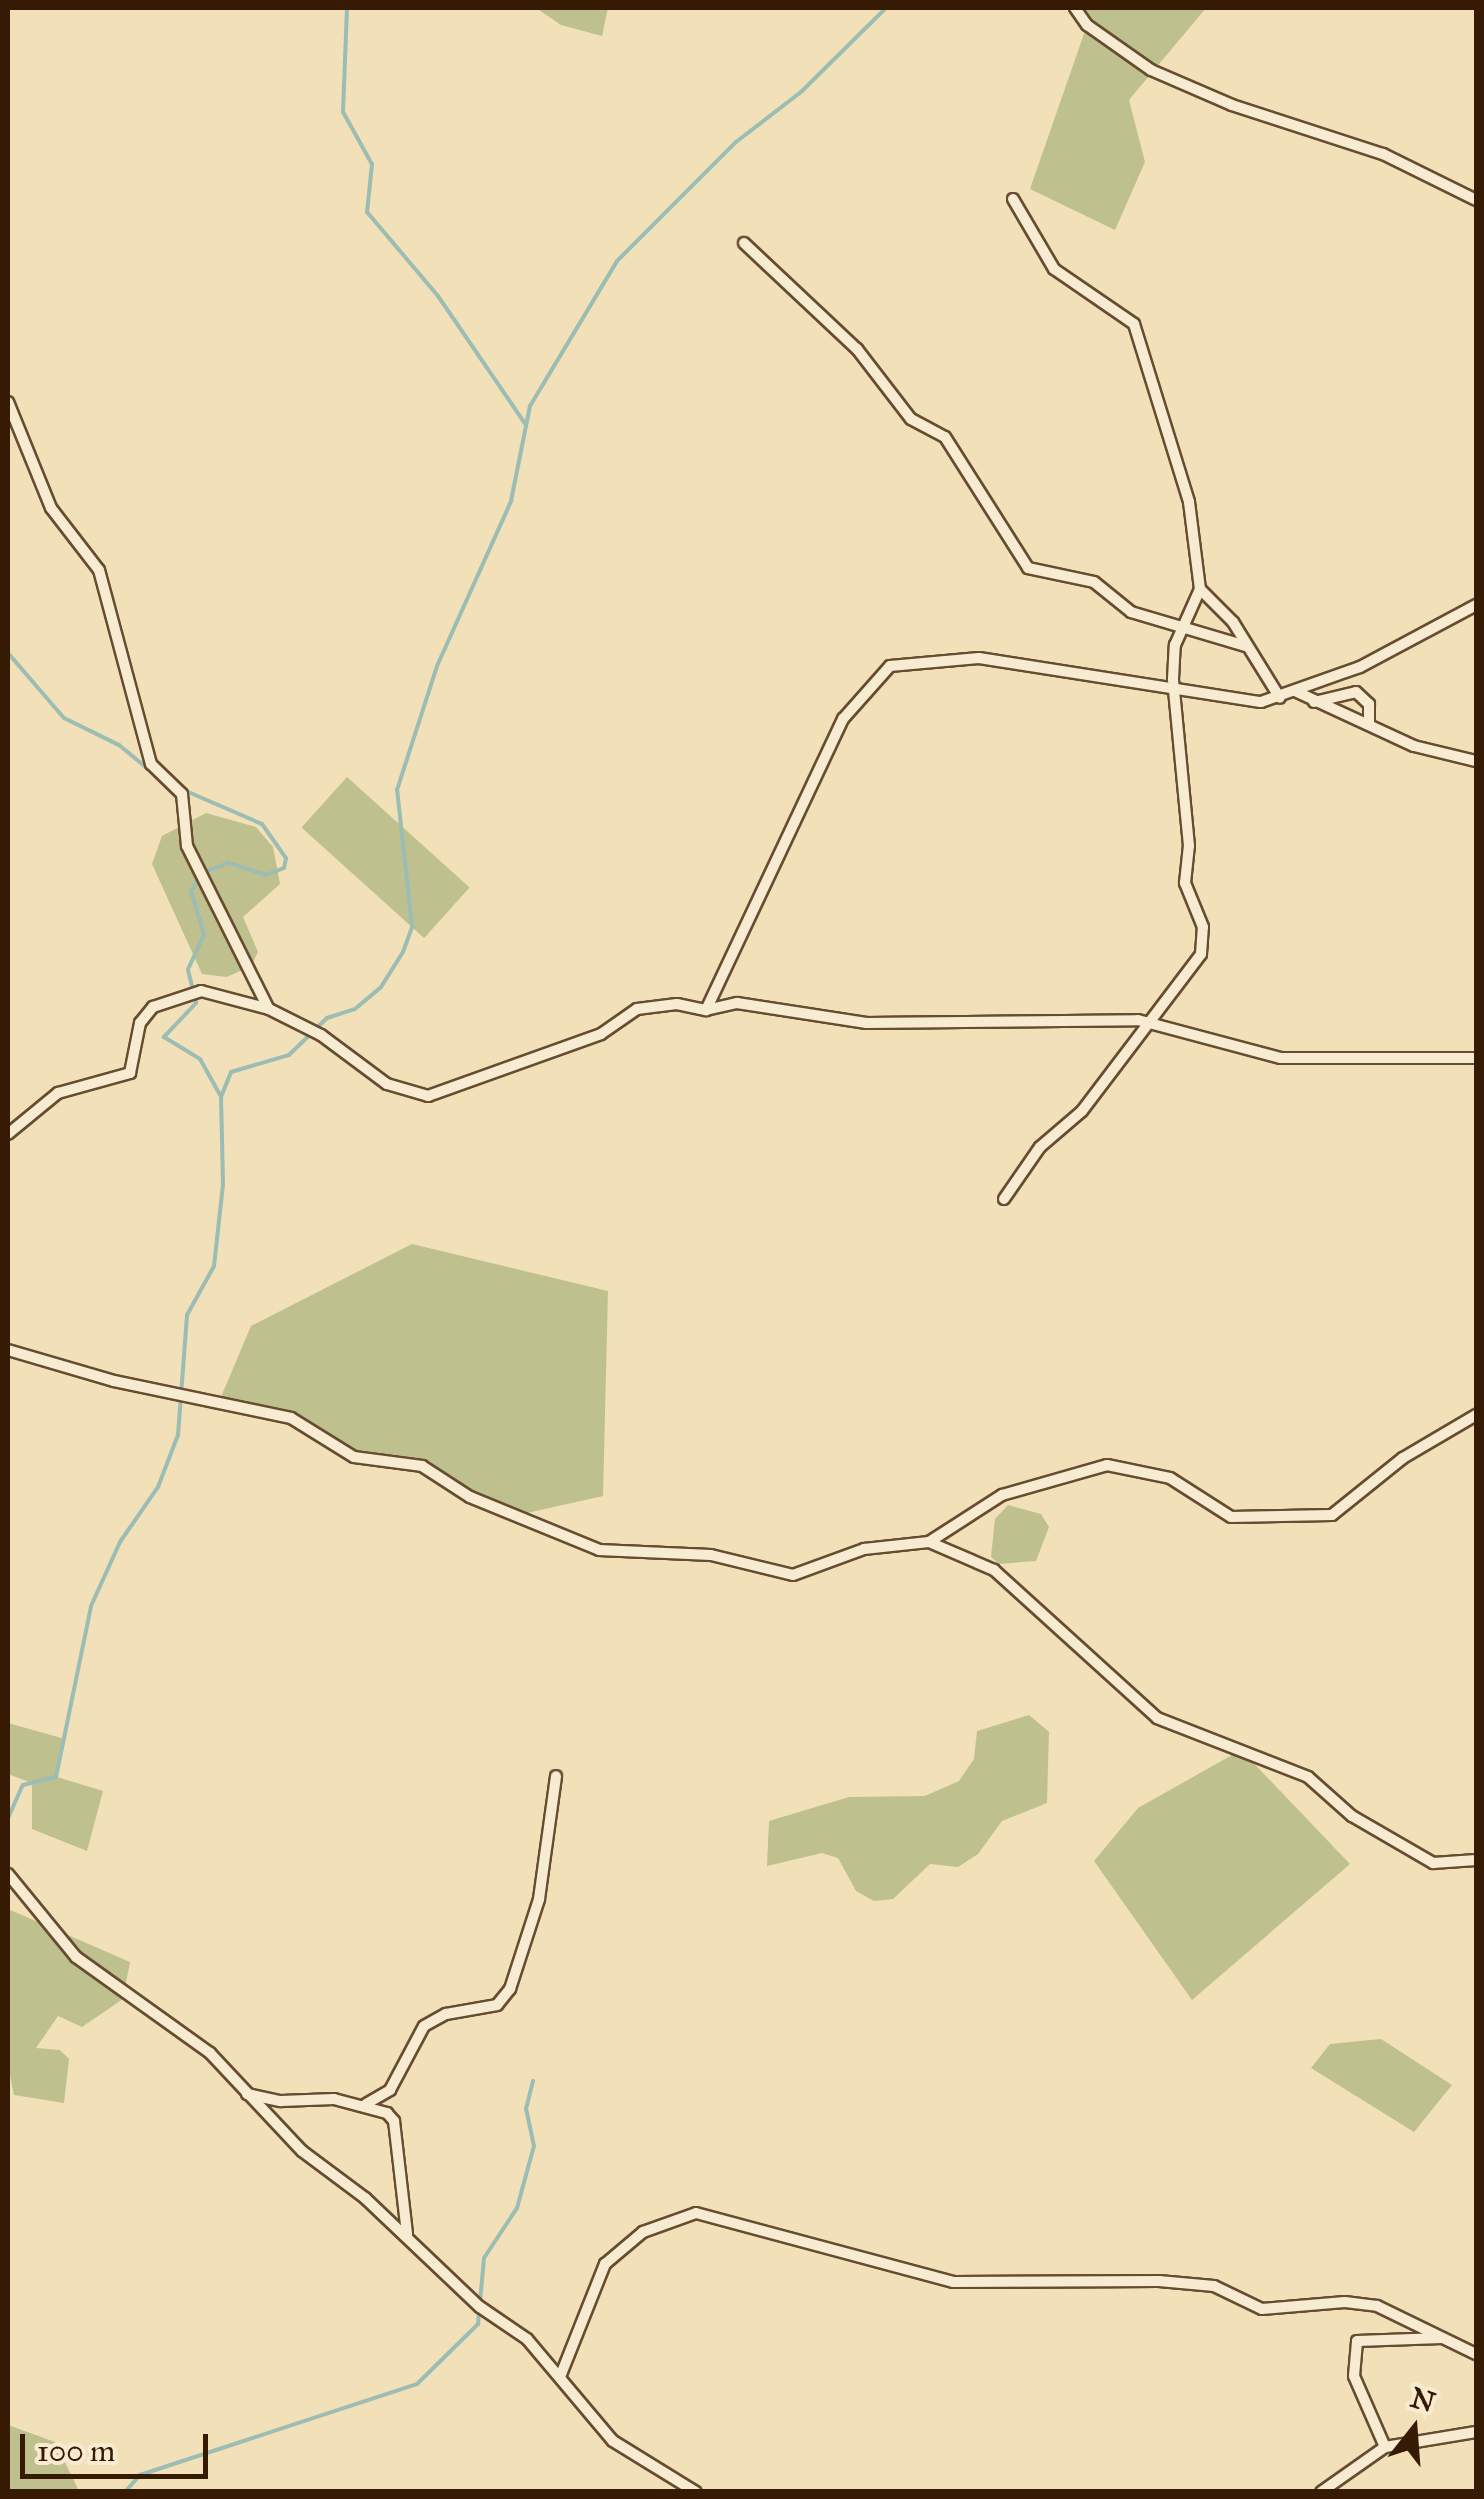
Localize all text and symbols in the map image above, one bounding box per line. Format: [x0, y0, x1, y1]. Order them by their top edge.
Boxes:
north arrow [1364, 2379, 1464, 2479]
text: N [1406, 2380, 1439, 2420]
scale bar [25, 2414, 212, 2476]
text: 100 m [37, 2433, 115, 2469]

